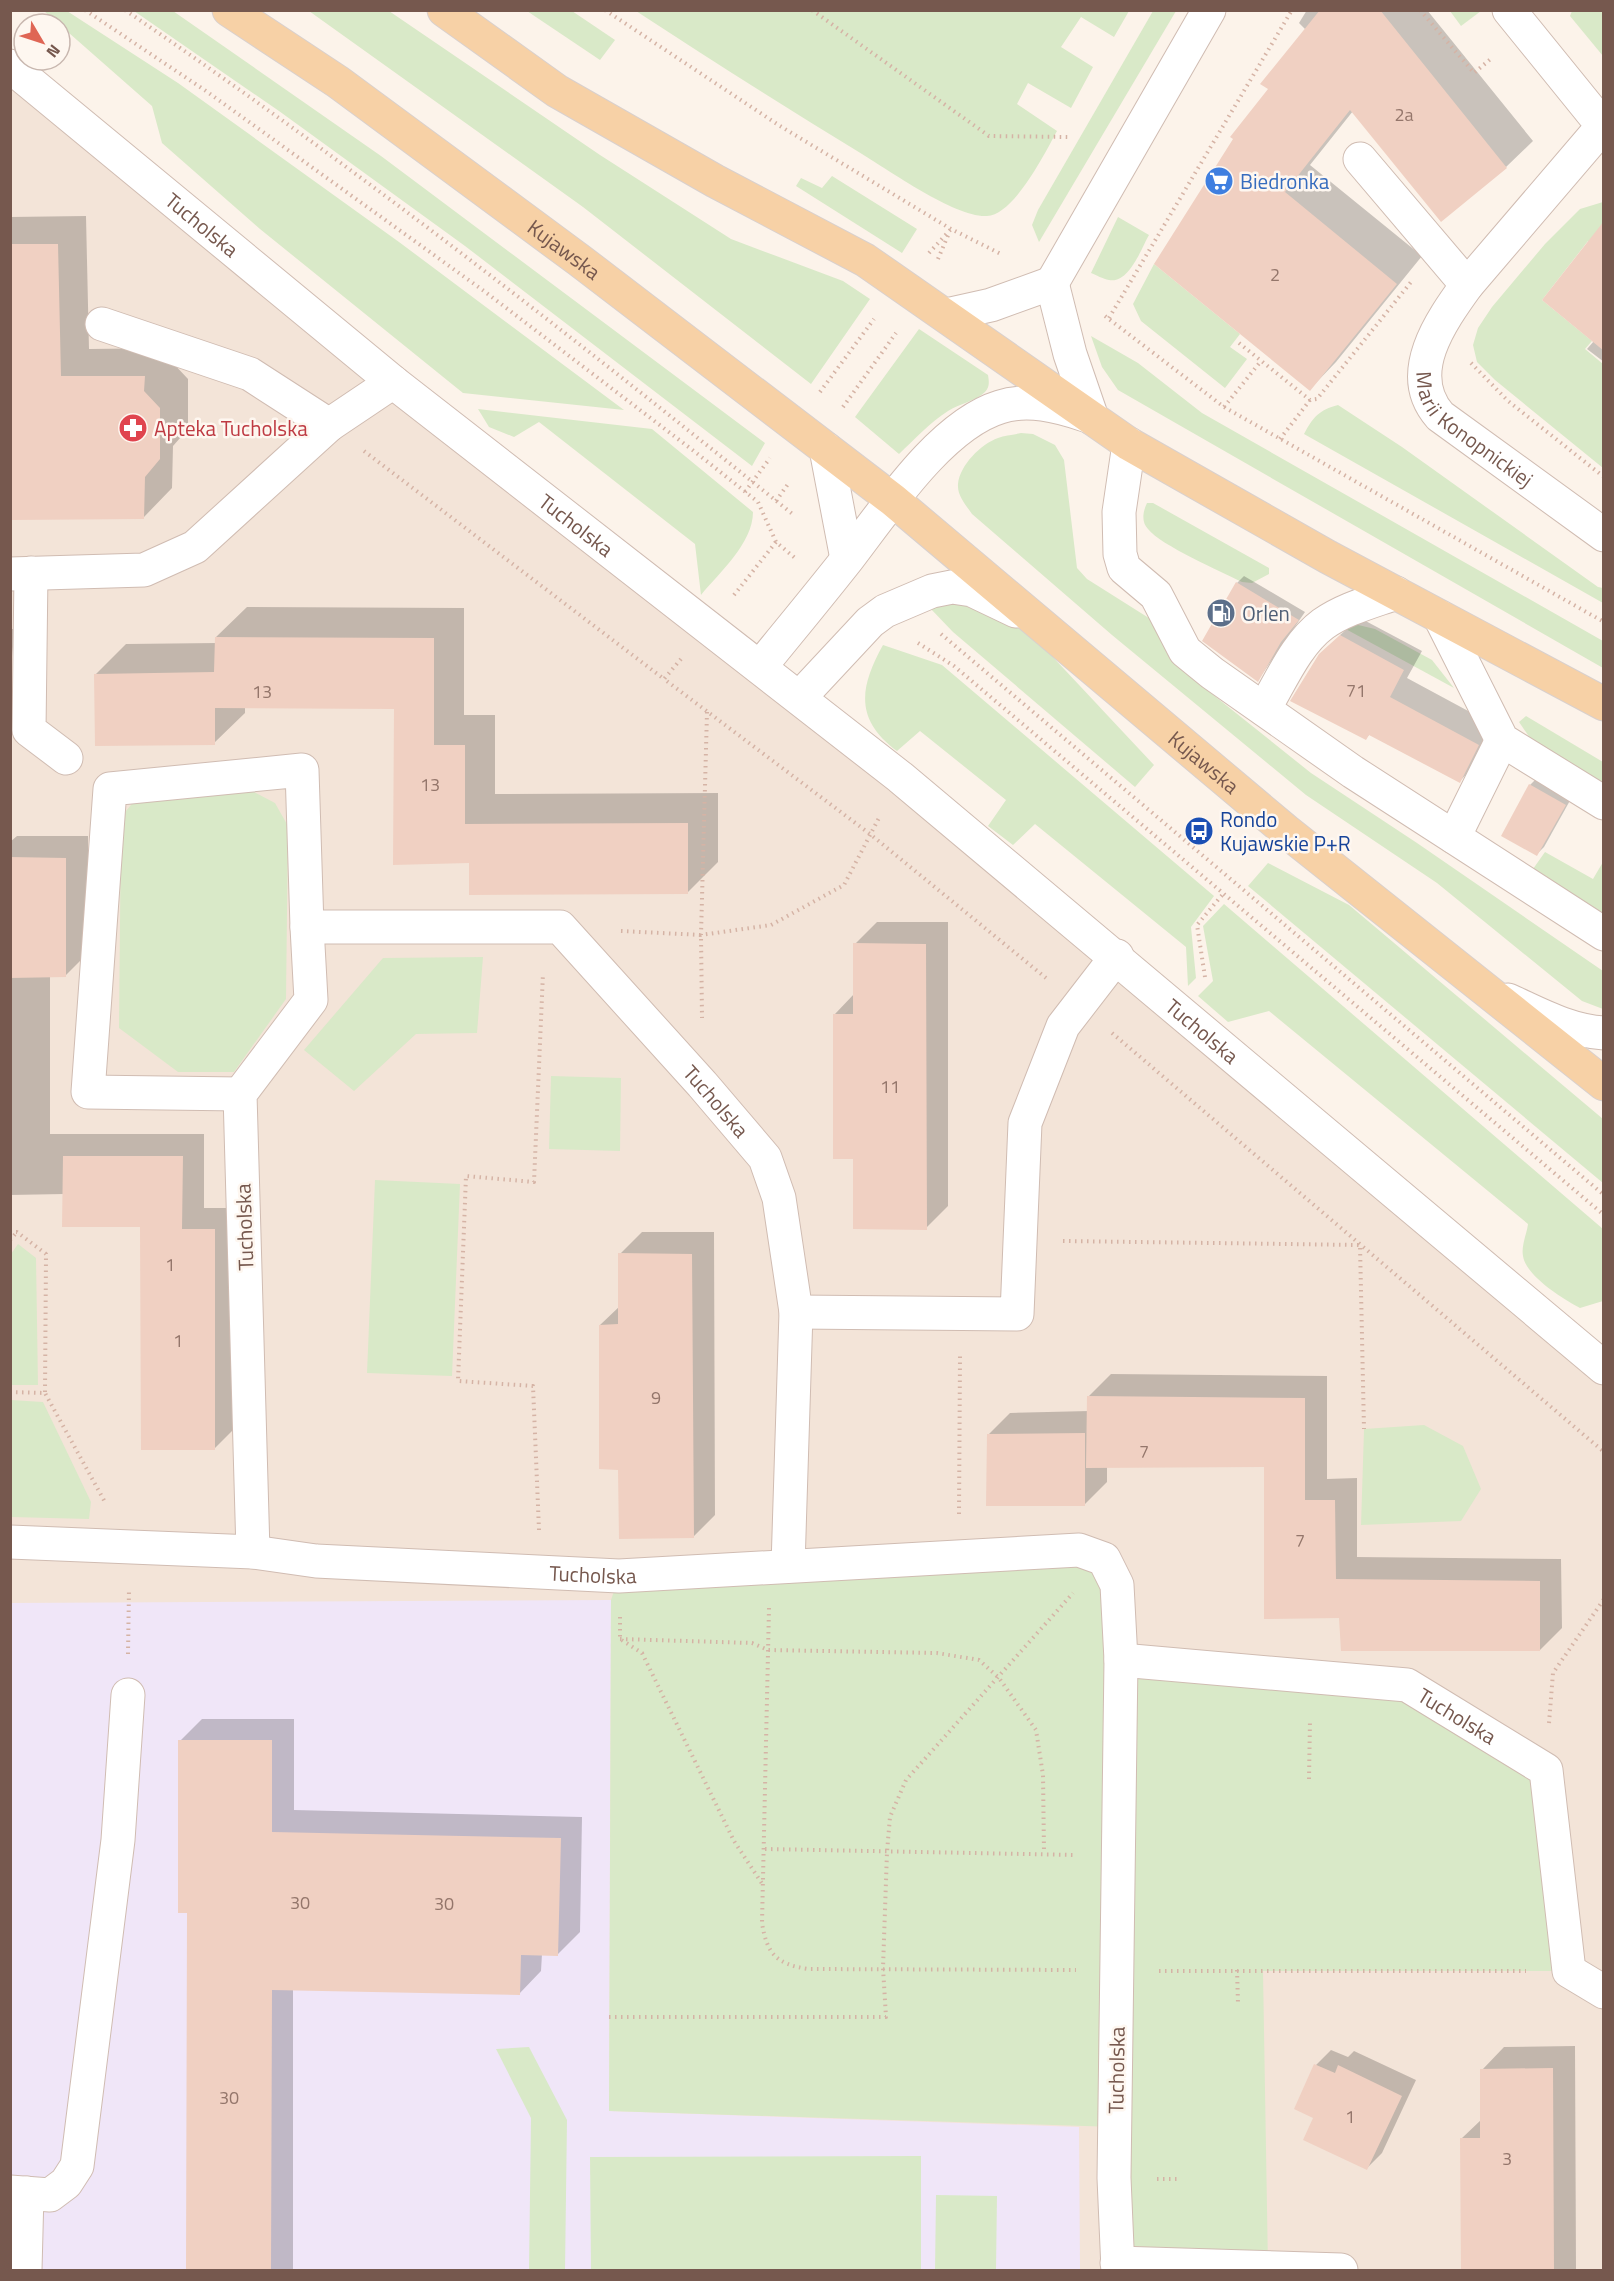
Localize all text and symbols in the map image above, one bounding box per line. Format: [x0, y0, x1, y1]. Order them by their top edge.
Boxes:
north arrow [12, 12, 72, 72]
text: N [41, 40, 66, 63]
house number: 2a [1394, 101, 1414, 128]
supermarket icon: Biedronka [1203, 165, 1235, 197]
place label: Biedronka [1240, 165, 1330, 197]
street label: Tucholska [158, 184, 246, 265]
street label: Kujawska [521, 211, 608, 287]
house number: 2 [1270, 261, 1280, 288]
street label: Marii Konopnickiej [1408, 370, 1540, 495]
pharmacy icon: Apteka Tucholska [117, 412, 149, 444]
place label: Apteka Tucholska [154, 412, 308, 444]
street label: Tucholska [532, 485, 621, 565]
fuel station icon: Orlen [1205, 597, 1237, 629]
place label: Orlen [1242, 597, 1290, 629]
house number: 71 [1346, 677, 1366, 704]
house number: 13 [252, 678, 272, 705]
street label: Kujawska [1161, 723, 1247, 802]
house number: 13 [420, 771, 440, 798]
place label: Rondo Kujawskie P+R [1220, 803, 1351, 859]
bus stop icon: Rondo Kujawskie P+R [1183, 815, 1215, 847]
street label: Tucholska [1159, 991, 1246, 1071]
street label: Tucholska [676, 1057, 757, 1145]
house number: 11 [880, 1073, 900, 1100]
street label: Tucholska [226, 1182, 262, 1271]
house number: 1 [165, 1251, 175, 1278]
house number: 1 [173, 1327, 183, 1354]
house number: 9 [651, 1384, 661, 1411]
house number: 7 [1139, 1438, 1149, 1465]
house number: 7 [1295, 1527, 1305, 1554]
street label: Tucholska [549, 1557, 638, 1592]
street label: Tucholska [1412, 1679, 1503, 1752]
house number: 30 [290, 1889, 310, 1916]
house number: 30 [434, 1890, 454, 1917]
street label: Tucholska [1099, 2026, 1133, 2114]
house number: 30 [219, 2084, 239, 2111]
house number: 1 [1345, 2103, 1355, 2130]
house number: 3 [1502, 2145, 1512, 2172]

